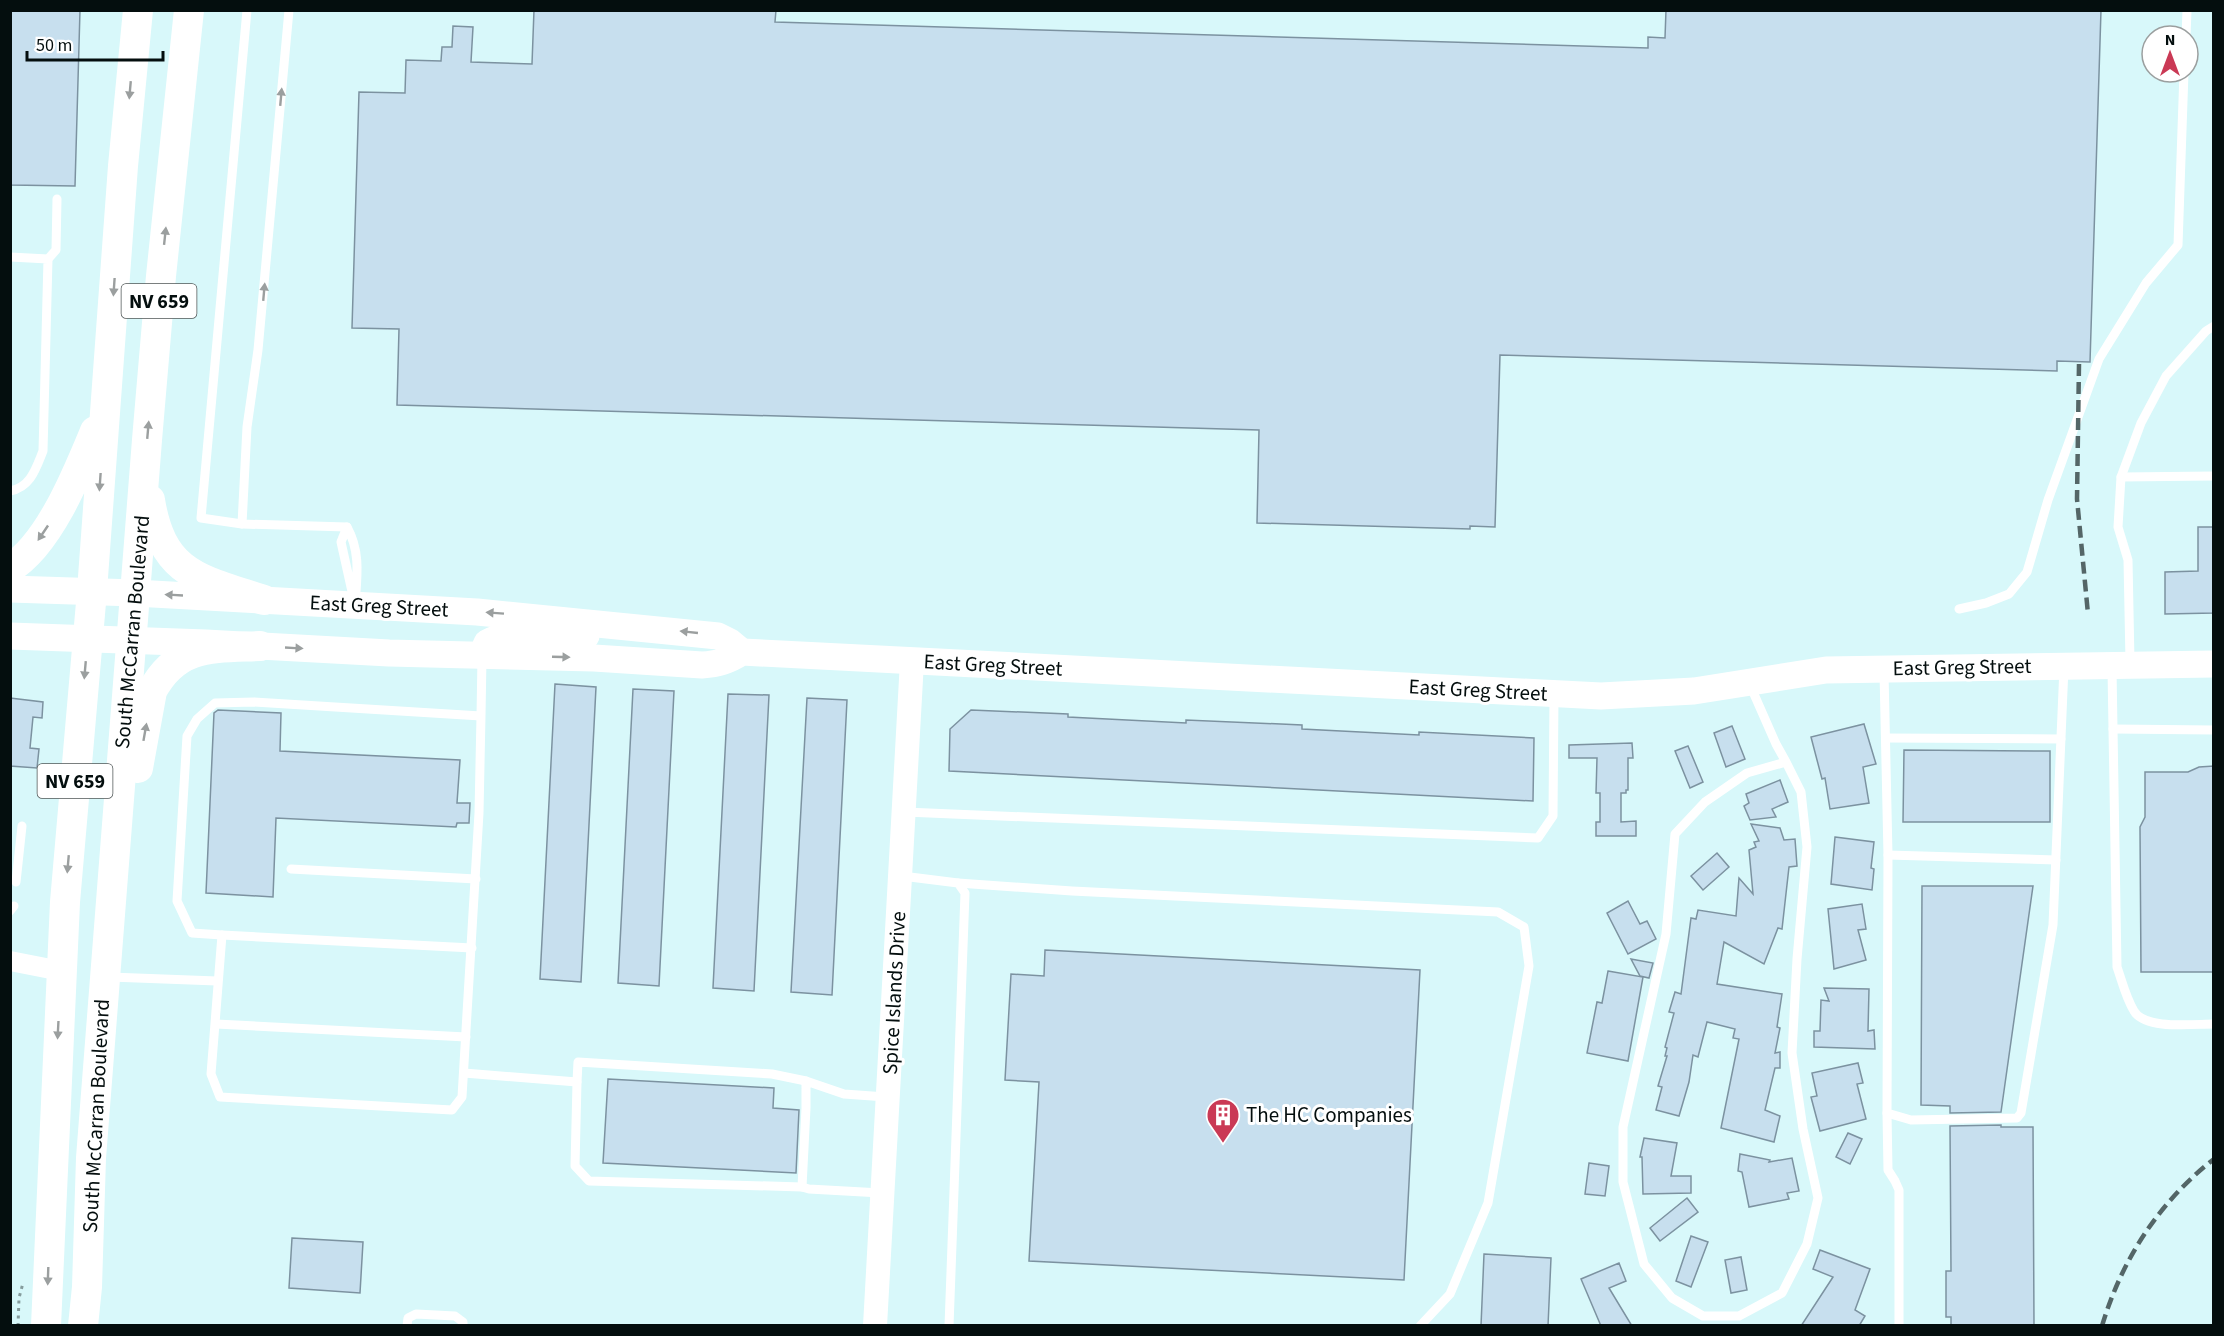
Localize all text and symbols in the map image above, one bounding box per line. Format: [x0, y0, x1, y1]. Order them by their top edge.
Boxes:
scale bar [27, 24, 164, 62]
north arrow [2140, 24, 2200, 84]
text: N [2165, 29, 2175, 51]
text: 50 m [36, 33, 72, 58]
one-way arrow [125, 80, 135, 99]
one-way arrow [276, 88, 286, 107]
one-way arrow [161, 226, 170, 245]
one-way arrow [109, 278, 119, 297]
one-way arrow [259, 282, 268, 301]
road number: NV 659 [122, 284, 196, 318]
one-way arrow [143, 420, 152, 439]
one-way arrow [96, 472, 105, 491]
street label: South McCarran Boulevard [107, 514, 157, 750]
one-way arrow [37, 525, 49, 541]
street label: East Greg Street [309, 587, 449, 625]
one-way arrow [165, 591, 184, 600]
one-way arrow [485, 608, 504, 618]
one-way arrow [679, 627, 698, 637]
one-way arrow [285, 643, 304, 653]
street label: East Greg Street [923, 646, 1063, 684]
street label: East Greg Street [1892, 651, 2032, 683]
one-way arrow [552, 652, 571, 662]
one-way arrow [80, 661, 90, 680]
street label: East Greg Street [1408, 671, 1548, 709]
one-way arrow [141, 722, 150, 741]
road number: NV 659 [38, 764, 112, 798]
one-way arrow [63, 855, 73, 874]
street label: Spice Islands Drive [875, 910, 913, 1076]
street label: South McCarran Boulevard [75, 998, 117, 1234]
one-way arrow [54, 1020, 63, 1039]
building icon: The HC Companies [1205, 1097, 1241, 1144]
place label: The HC Companies [1246, 1100, 1412, 1130]
one-way arrow [43, 1267, 52, 1286]

